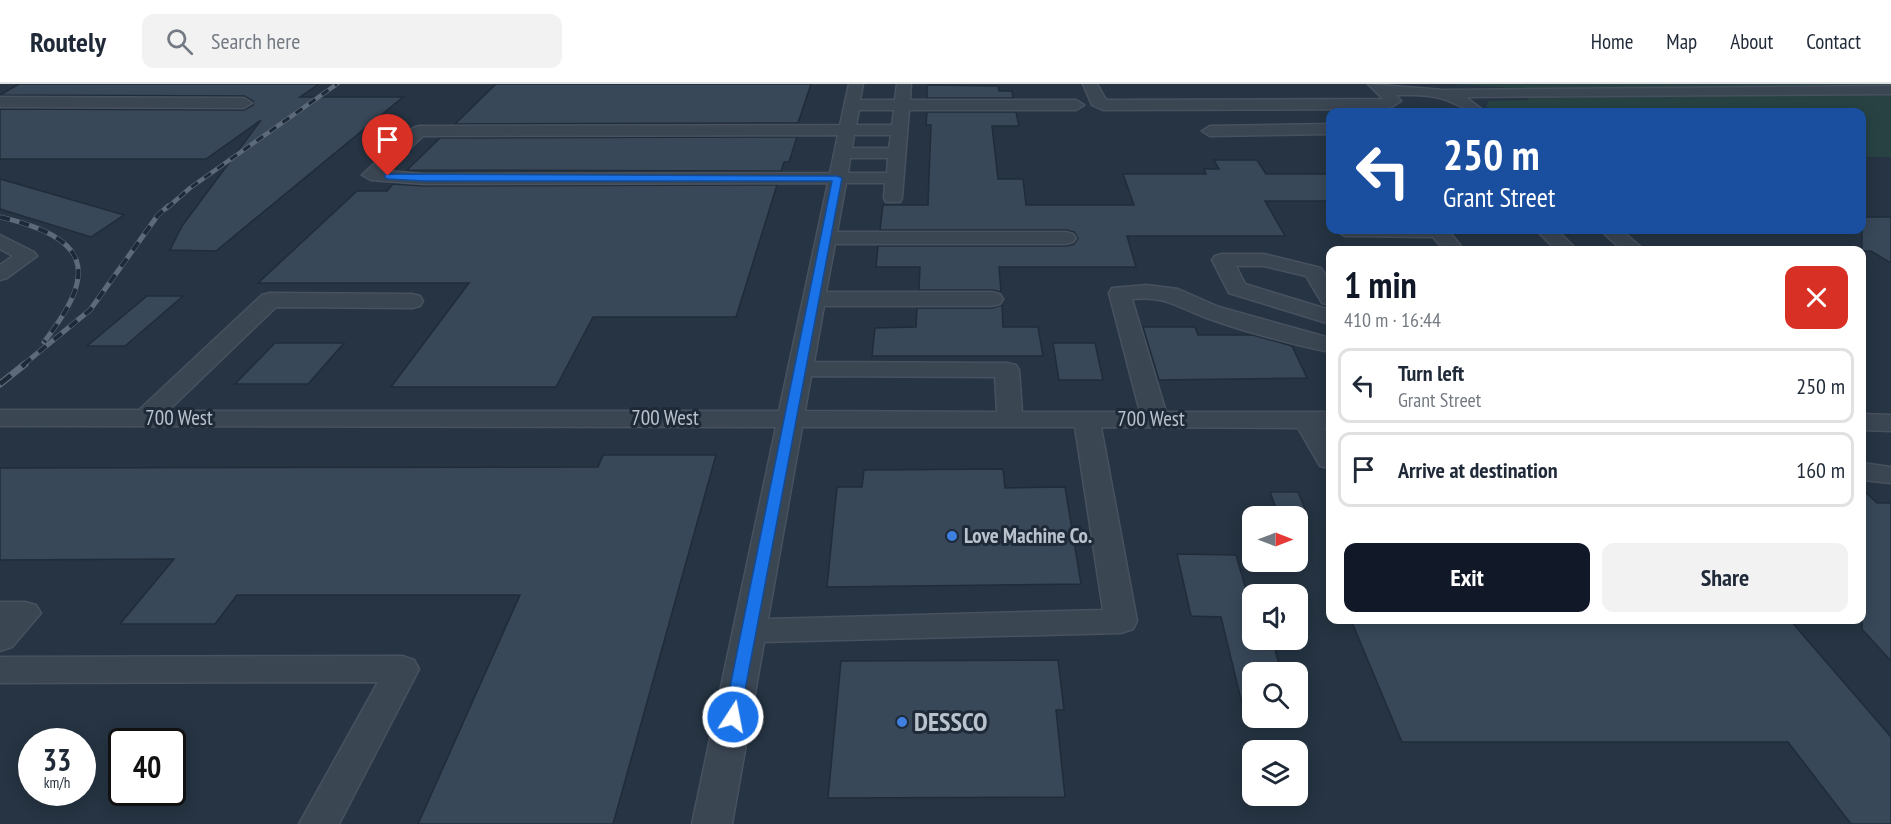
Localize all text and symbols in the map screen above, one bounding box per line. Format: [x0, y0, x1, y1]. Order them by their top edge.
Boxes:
search box [142, 14, 562, 68]
text: Routely [30, 23, 106, 60]
icon: search [163, 25, 196, 58]
text: Search here [211, 27, 300, 55]
text: Home [1591, 28, 1633, 55]
text: Map [1666, 28, 1697, 55]
text: About [1730, 28, 1773, 55]
text: Contact [1806, 28, 1861, 55]
pin [362, 114, 413, 176]
icon: arrive [371, 123, 404, 156]
text: 250 m [1443, 127, 1540, 182]
icon: left [1344, 132, 1422, 210]
text: Grant Street [1443, 180, 1555, 214]
text: 1 min [1344, 261, 1417, 308]
button: close [1785, 266, 1848, 329]
text: 410 m · 16:44 [1344, 307, 1441, 333]
text: Turn left [1398, 359, 1464, 387]
icon: left [1347, 369, 1380, 402]
text: 250 m [1796, 372, 1845, 400]
text: Grant Street [1398, 387, 1481, 413]
street label: 700 West [145, 404, 213, 431]
street label: 700 West [631, 404, 699, 431]
street label: 700 West [1117, 405, 1185, 432]
icon: arrive [1347, 453, 1380, 486]
text: Arrive at destination [1398, 456, 1558, 484]
text: 160 m [1796, 456, 1845, 484]
north arrow [1242, 506, 1308, 572]
map controls [1242, 506, 1308, 806]
place label: Love Machine Co. [964, 522, 1092, 549]
marker: Love Machine Co. [945, 529, 959, 543]
button: Exit [1344, 543, 1590, 612]
button: Share [1602, 543, 1848, 612]
button: sound [1242, 584, 1308, 650]
button: search [1242, 662, 1308, 728]
position arrow [701, 685, 765, 749]
place label: DESSCO [914, 705, 987, 738]
marker: DESSCO [895, 715, 909, 729]
speed limit sign: 40 [108, 728, 186, 806]
text: 33 [43, 740, 71, 779]
button: layers [1242, 740, 1308, 806]
text: km/h [44, 773, 70, 792]

